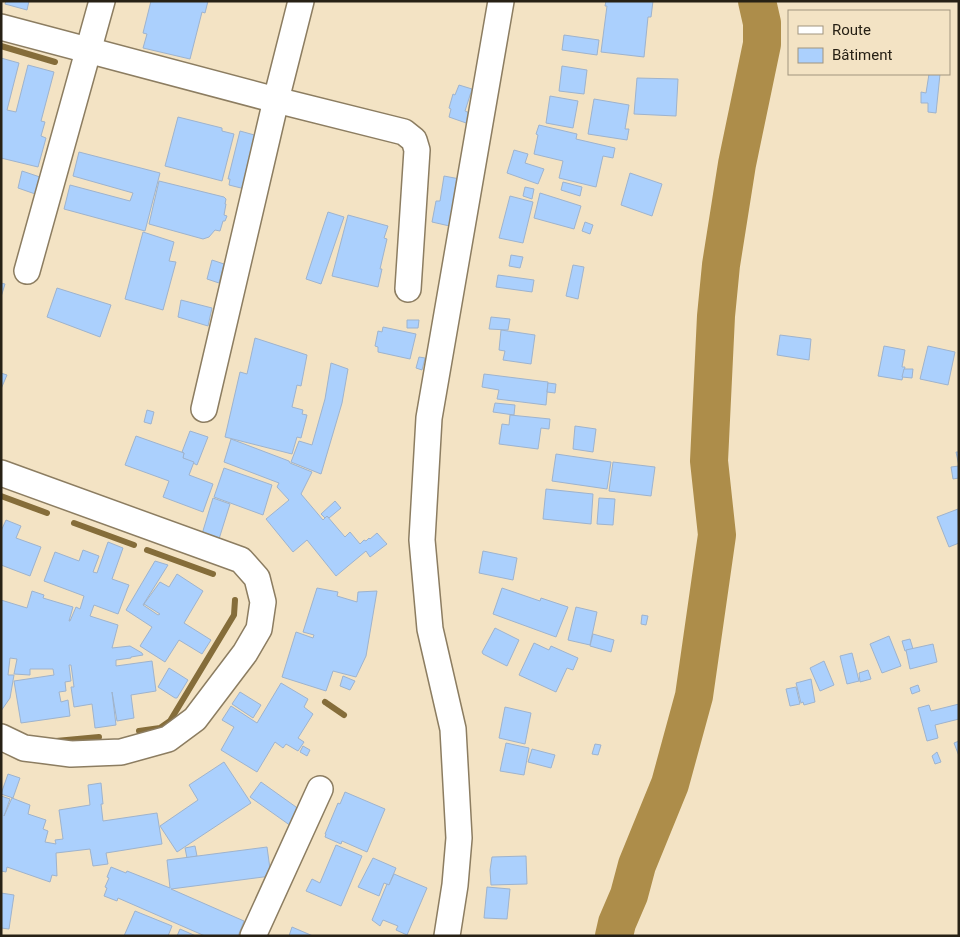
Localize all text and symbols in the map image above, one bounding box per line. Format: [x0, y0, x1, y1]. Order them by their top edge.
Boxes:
legend [788, 10, 950, 75]
text: Route [832, 21, 871, 39]
text: Bâtiment [832, 46, 892, 64]

